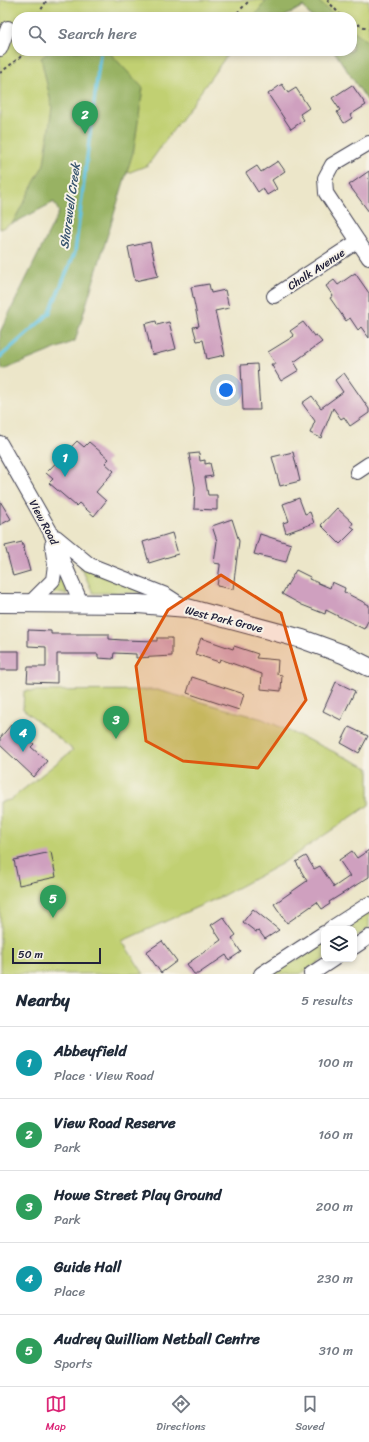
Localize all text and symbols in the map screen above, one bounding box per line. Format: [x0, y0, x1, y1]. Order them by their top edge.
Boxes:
search box [12, 12, 357, 56]
text: Search here [58, 21, 137, 47]
icon: search [26, 23, 48, 45]
pin: 2 [72, 101, 98, 134]
water label: Shorewell Creek [53, 160, 87, 250]
street label: Chalk Avenue [284, 243, 349, 295]
your location [216, 380, 236, 400]
pin: 1 [52, 444, 78, 477]
street label: View Road [24, 496, 64, 549]
street label: West Park Grove [183, 601, 265, 638]
pin: 3 [103, 706, 129, 739]
pin: 4 [10, 719, 36, 752]
pin: 5 [40, 885, 66, 918]
map controls [321, 926, 357, 962]
button: layers [321, 926, 357, 962]
text: 50 m [18, 945, 43, 964]
scale bar [12, 946, 101, 965]
text: Nearby [16, 985, 70, 1015]
text: 5 results [301, 989, 353, 1012]
text: Abbeyfield [54, 1038, 126, 1064]
text: 1 [26, 1051, 32, 1074]
text: 100 m [318, 1051, 353, 1074]
text: Place · View Road [54, 1064, 154, 1087]
text: View Road Reserve [54, 1110, 176, 1136]
text: 2 [25, 1123, 33, 1146]
text: 160 m [318, 1123, 353, 1146]
text: Park [54, 1136, 81, 1159]
text: Howe Street Play Ground [54, 1182, 221, 1208]
text: 3 [25, 1195, 33, 1218]
text: 200 m [316, 1195, 353, 1218]
text: Park [54, 1208, 81, 1231]
text: Guide Hall [54, 1254, 121, 1280]
text: 4 [25, 1267, 33, 1290]
text: 230 m [317, 1267, 353, 1290]
text: Place [54, 1280, 85, 1303]
text: Audrey Quilliam Netball Centre [54, 1326, 260, 1352]
text: 5 [25, 1339, 33, 1362]
text: 310 m [319, 1339, 353, 1362]
text: Sports [54, 1352, 92, 1375]
tab: Map [45, 1393, 67, 1436]
tab: Directions [156, 1393, 206, 1436]
tab: Saved [295, 1393, 324, 1436]

